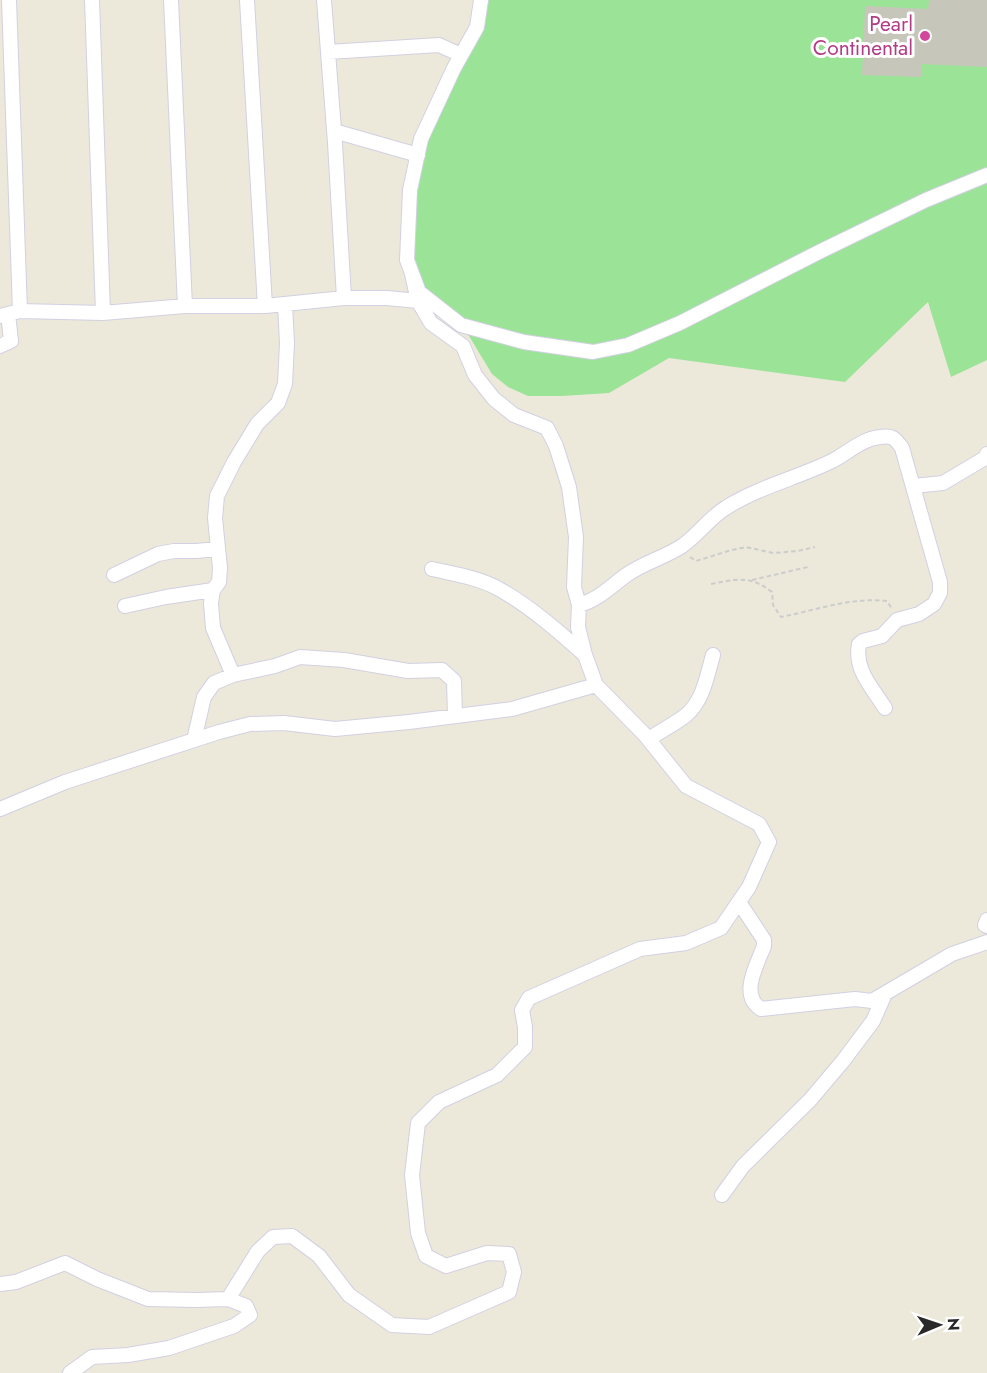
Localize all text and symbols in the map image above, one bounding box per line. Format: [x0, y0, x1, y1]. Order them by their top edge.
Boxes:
place label: Pearl Continental [813, 9, 913, 63]
marker: Pearl Continental [918, 29, 932, 43]
north arrow [909, 1295, 969, 1355]
text: N [942, 1318, 965, 1331]

